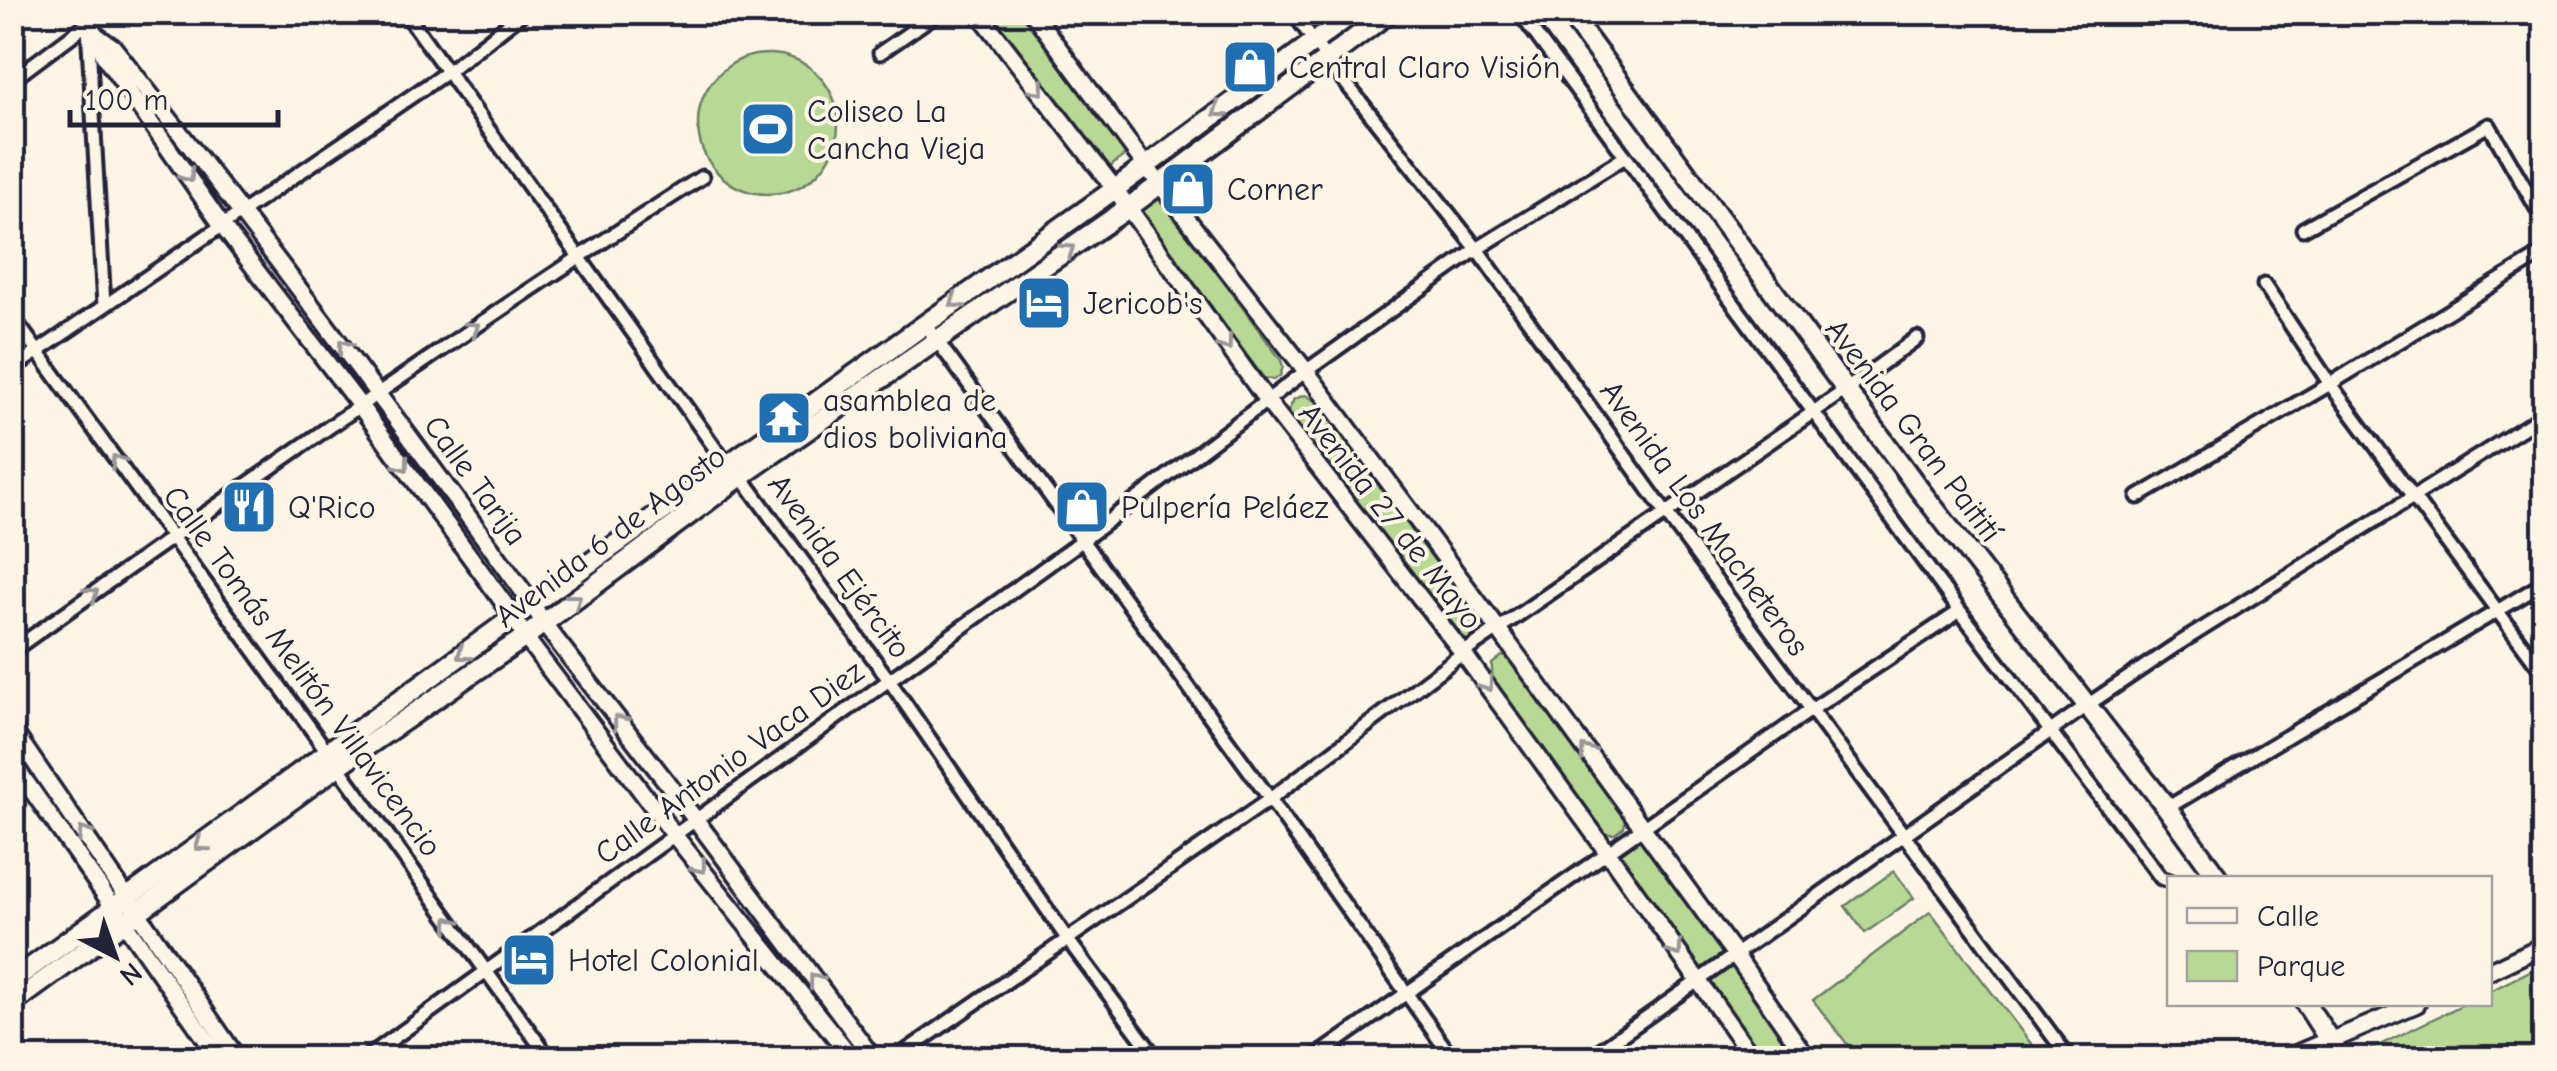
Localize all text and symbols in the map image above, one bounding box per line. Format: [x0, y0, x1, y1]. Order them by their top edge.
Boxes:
shop icon: Central Claro Visión [1220, 37, 1280, 97]
place label: Central Claro Visión [1289, 49, 1560, 86]
scale bar [70, 65, 278, 127]
one-way arrow [1026, 78, 1043, 96]
text: 100 m [85, 83, 168, 118]
place label: Coliseo La Cancha Vieja [807, 93, 985, 167]
sports icon: Coliseo La Cancha Vieja [738, 99, 798, 159]
one-way arrow [1211, 99, 1230, 117]
shop icon: Corner [1158, 159, 1218, 219]
one-way arrow [176, 165, 194, 184]
place label: Corner [1227, 171, 1323, 208]
one-way arrow [1057, 244, 1075, 262]
hotel icon: Jericob's [1014, 273, 1074, 333]
place label: Jericob's [1083, 285, 1203, 322]
one-way arrow [948, 290, 967, 308]
street label: Avenida Gran Paitití [1818, 312, 2010, 550]
one-way arrow [462, 322, 481, 340]
one-way arrow [1214, 333, 1231, 351]
one-way arrow [338, 339, 355, 357]
street label: Avenida Los Macheteros [1592, 374, 1817, 663]
place label: asamblea de dios boliviana [823, 382, 1008, 456]
temple icon: asamblea de dios boliviana [754, 388, 814, 448]
street label: Avenida 27 de Mayo [1291, 396, 1490, 637]
street label: Calle Tarija [416, 408, 535, 552]
street label: Avenida 6 de Agosto [488, 438, 733, 635]
one-way arrow [111, 454, 128, 472]
one-way arrow [391, 454, 408, 472]
street label: Avenida Ejército [760, 467, 919, 666]
restaurant icon: Q'Rico [219, 477, 279, 537]
shop icon: Pulpería Peláez [1052, 477, 1112, 537]
street label: Calle Tomás Melitón Villavicencio [156, 479, 450, 864]
place label: Q'Rico [288, 489, 376, 526]
place label: Pulpería Peláez [1121, 489, 1329, 526]
one-way arrow [81, 588, 99, 606]
one-way arrow [564, 595, 582, 612]
one-way arrow [456, 642, 474, 659]
street label: Calle Antonio Vaca Diez [588, 653, 871, 872]
one-way arrow [1475, 674, 1493, 693]
one-way arrow [613, 714, 631, 732]
one-way arrow [1580, 744, 1597, 762]
one-way arrow [77, 826, 96, 844]
one-way arrow [194, 833, 212, 851]
one-way arrow [688, 856, 706, 874]
legend [2167, 876, 2492, 1006]
text: Calle [2257, 899, 2319, 934]
north arrow [65, 906, 165, 1006]
one-way arrow [445, 915, 463, 934]
hotel icon: Hotel Colonial [499, 930, 559, 990]
one-way arrow [1664, 938, 1682, 957]
place label: Hotel Colonial [568, 942, 759, 979]
text: Parque [2257, 949, 2345, 984]
text: N [113, 956, 148, 992]
one-way arrow [809, 973, 826, 991]

